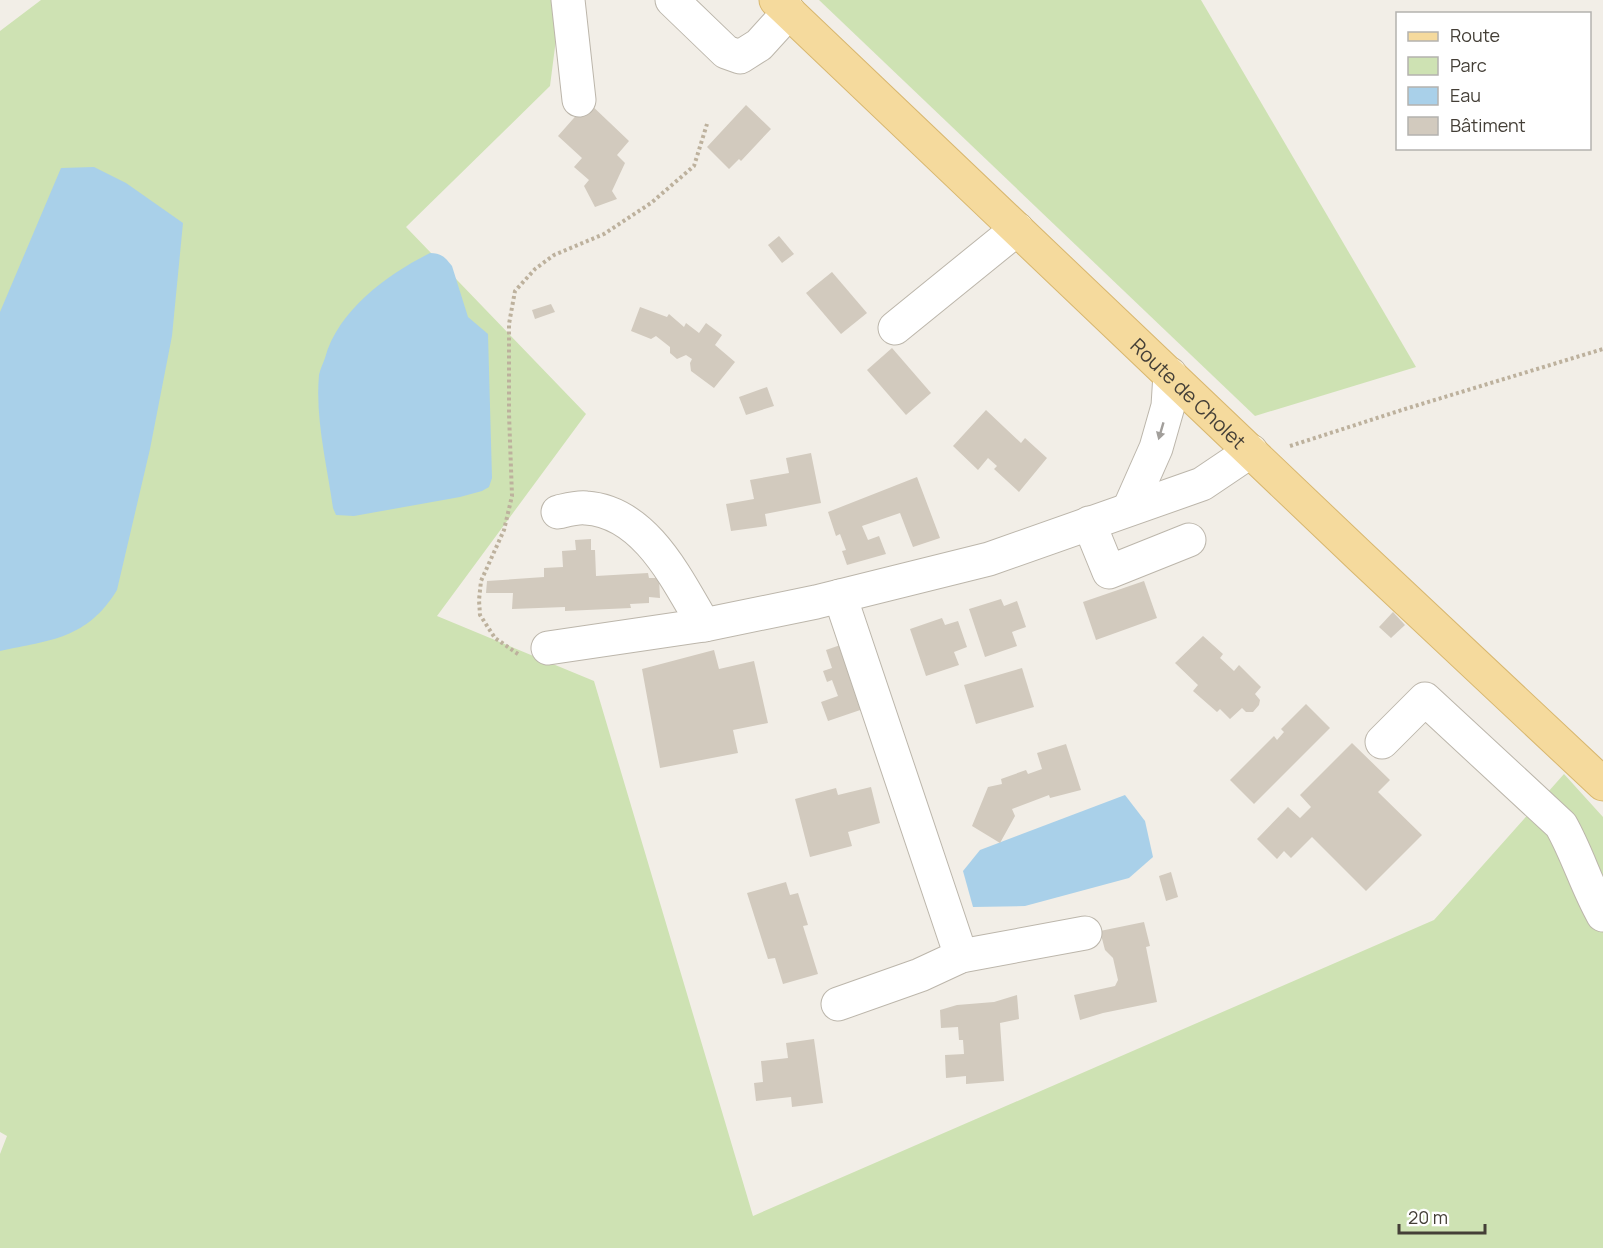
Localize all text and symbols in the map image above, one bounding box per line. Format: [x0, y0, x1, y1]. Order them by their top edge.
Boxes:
legend [1396, 12, 1591, 150]
text: Route [1450, 23, 1500, 47]
text: Parc [1450, 53, 1487, 77]
text: Eau [1450, 83, 1481, 107]
text: Bâtiment [1450, 113, 1526, 137]
street label: Route de Cholet [1125, 332, 1252, 454]
one-way arrow [1155, 422, 1165, 440]
scale bar [1399, 1197, 1484, 1235]
text: 20 m [1408, 1205, 1448, 1229]

